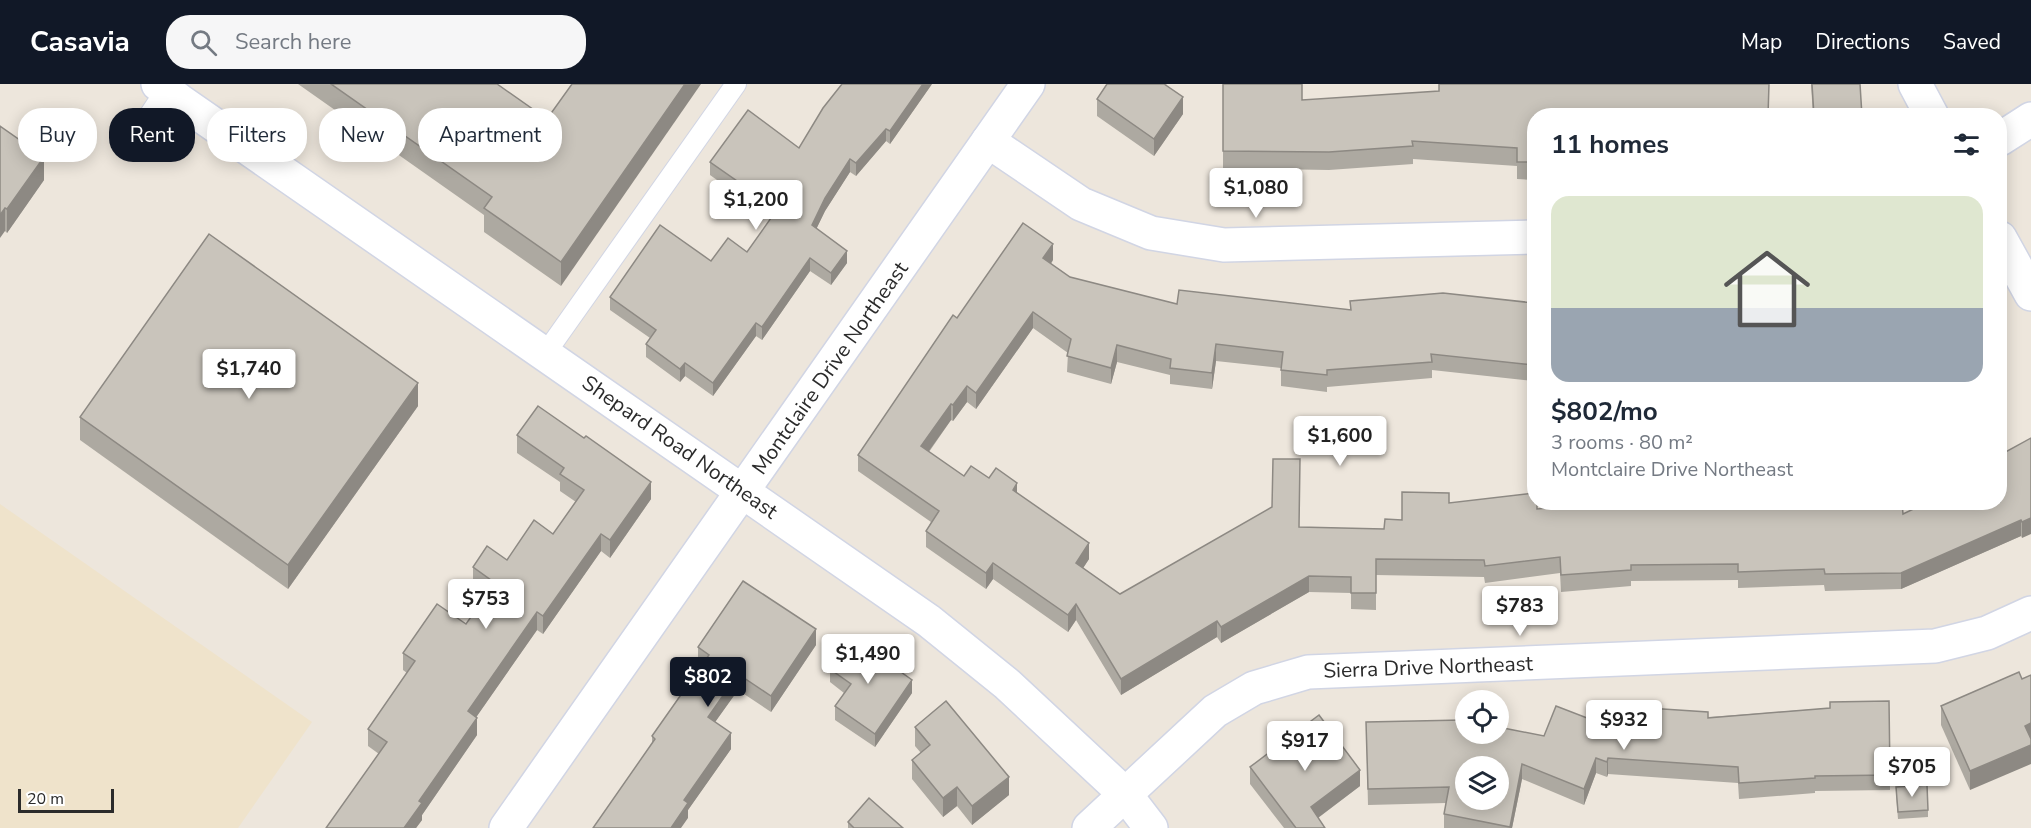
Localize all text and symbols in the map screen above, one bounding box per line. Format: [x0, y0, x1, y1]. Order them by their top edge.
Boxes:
search box [166, 15, 586, 69]
text: Casavia [30, 23, 130, 61]
icon: search [187, 26, 220, 59]
text: Search here [235, 27, 352, 57]
text: Map [1741, 28, 1782, 56]
text: Directions [1815, 28, 1910, 56]
text: Saved [1943, 28, 2001, 56]
chip: Buy [18, 108, 97, 162]
chip: Rent [109, 108, 195, 162]
chip: Filters [207, 108, 307, 162]
chip: New [319, 108, 406, 162]
chip: Apartment [418, 108, 562, 162]
text: 11 homes [1551, 127, 1669, 162]
icon: filters [1950, 128, 1983, 161]
pin: $1,080 [1207, 168, 1305, 219]
text: $1,080 [1224, 174, 1288, 201]
pin: $1,200 [707, 180, 805, 231]
text: $1,200 [724, 186, 788, 213]
icon: home [1713, 235, 1821, 343]
street label: Montclaire Drive Northeast [746, 255, 915, 480]
pin: $1,740 [200, 349, 298, 400]
text: $1,740 [217, 355, 281, 382]
street label: Shepard Road Northeast [577, 369, 784, 526]
text: $802/mo [1551, 394, 1658, 429]
pin: $1,600 [1291, 416, 1389, 467]
text: $1,600 [1308, 422, 1372, 449]
text: 3 rooms · 80 m² [1551, 429, 1693, 456]
text: Montclaire Drive Northeast [1551, 456, 1793, 483]
pin: $753 [450, 579, 522, 630]
text: $753 [462, 585, 510, 612]
pin: $783 [1484, 586, 1556, 637]
text: $783 [1496, 592, 1544, 619]
pin: $1,490 [819, 634, 917, 685]
text: $1,490 [836, 640, 900, 667]
street label: Sierra Drive Northeast [1323, 649, 1534, 685]
pin: $802 [672, 657, 744, 708]
text: $802 [684, 663, 732, 690]
map controls [1455, 690, 1509, 810]
button: locate [1455, 690, 1509, 744]
pin: $932 [1588, 700, 1660, 751]
text: $932 [1600, 706, 1648, 733]
pin: $917 [1269, 721, 1341, 772]
text: $917 [1281, 727, 1329, 754]
pin: $705 [1876, 747, 1948, 798]
text: $705 [1888, 753, 1936, 780]
button: layers [1455, 756, 1509, 810]
scale bar [18, 786, 114, 814]
text: 20 m [27, 788, 64, 810]

